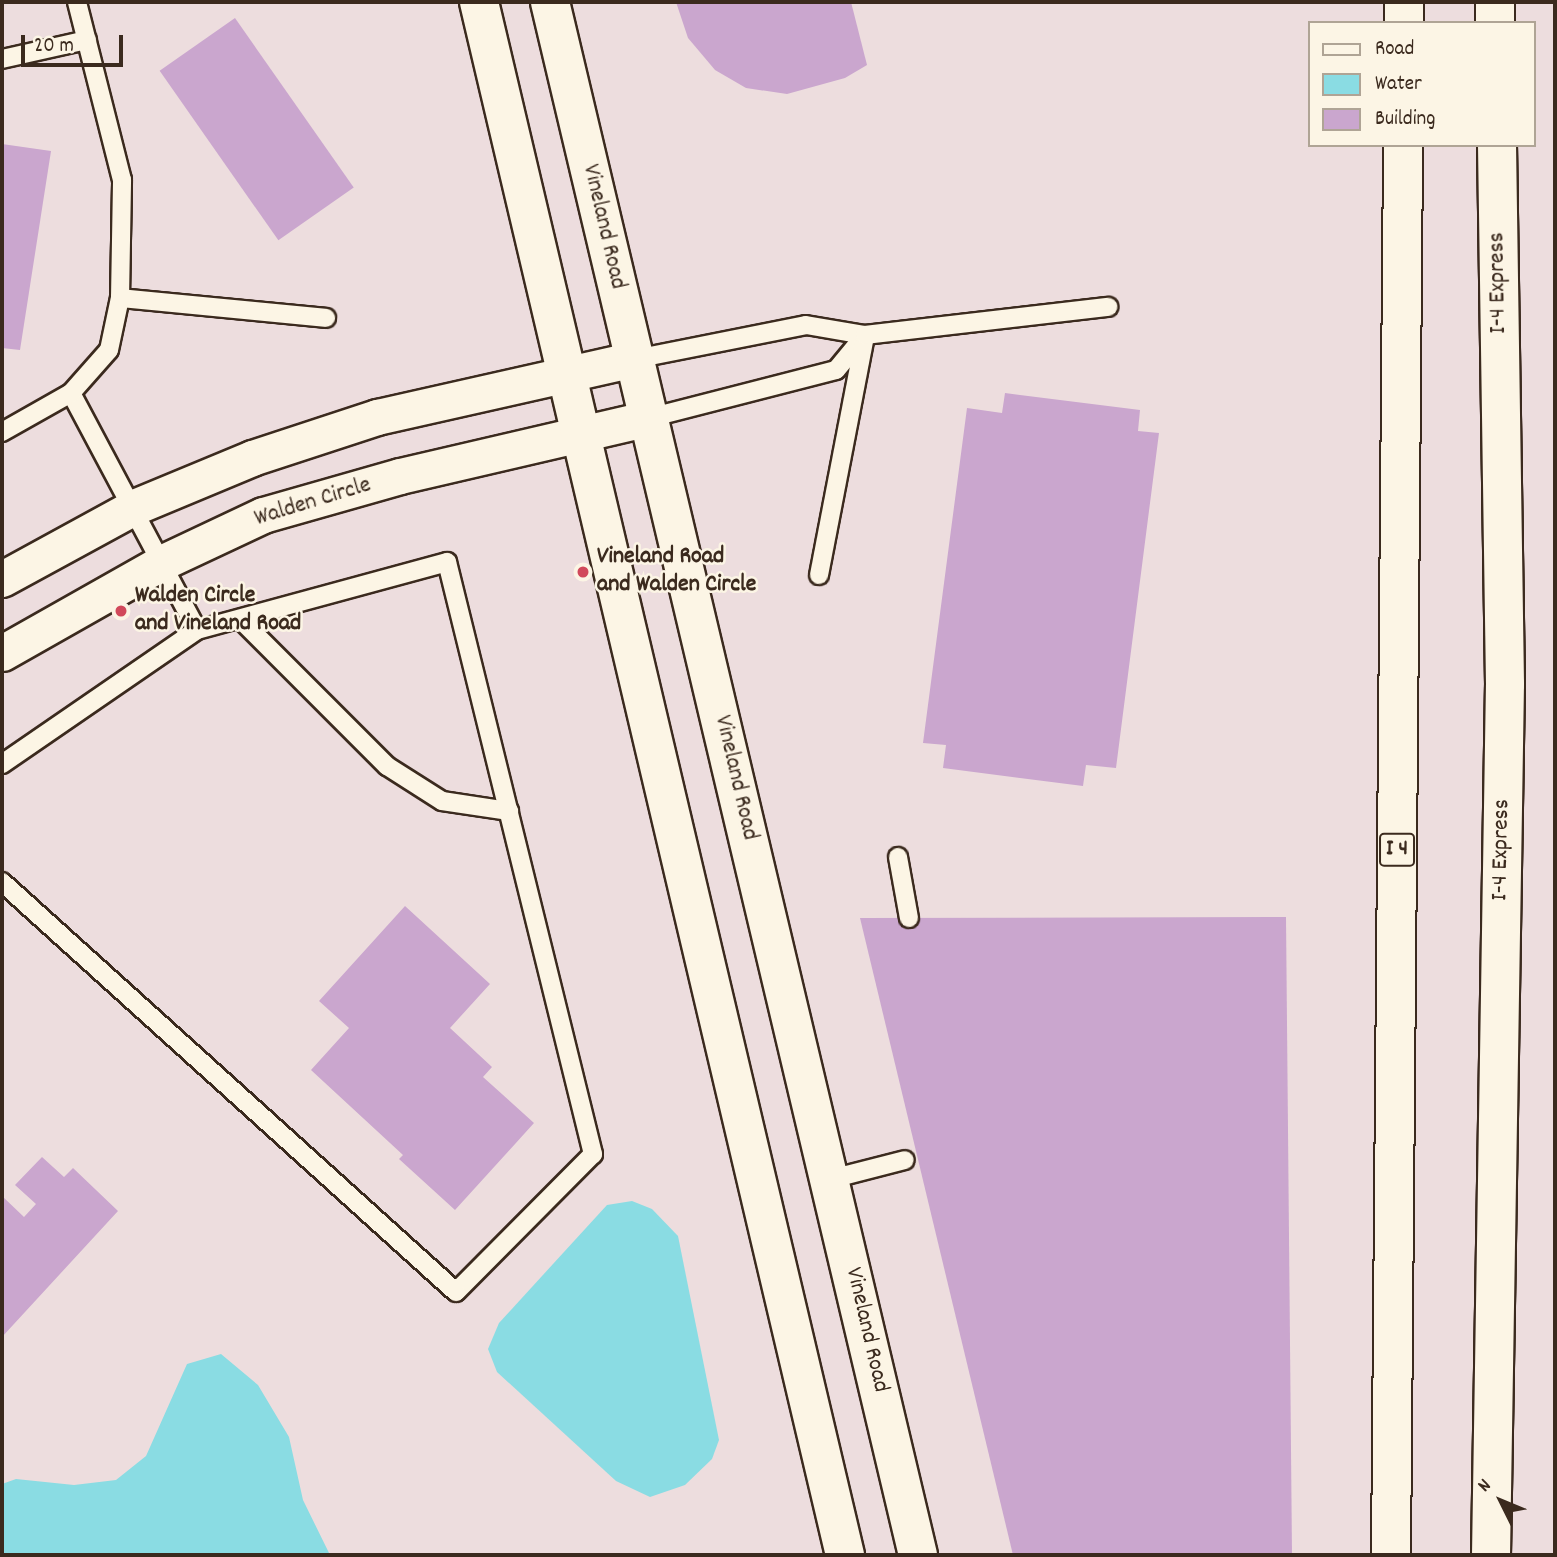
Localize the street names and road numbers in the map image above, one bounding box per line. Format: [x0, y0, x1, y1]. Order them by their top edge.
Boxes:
street label: Vineland Road [575, 162, 631, 292]
street label: I-4 Express [1484, 232, 1514, 334]
street label: Walden Circle [251, 472, 375, 534]
street label: Vineland Road [707, 713, 763, 843]
street label: I-4 Express [1487, 799, 1517, 901]
road number: I 4 [1378, 830, 1416, 870]
street label: Vineland Road [838, 1265, 894, 1395]

